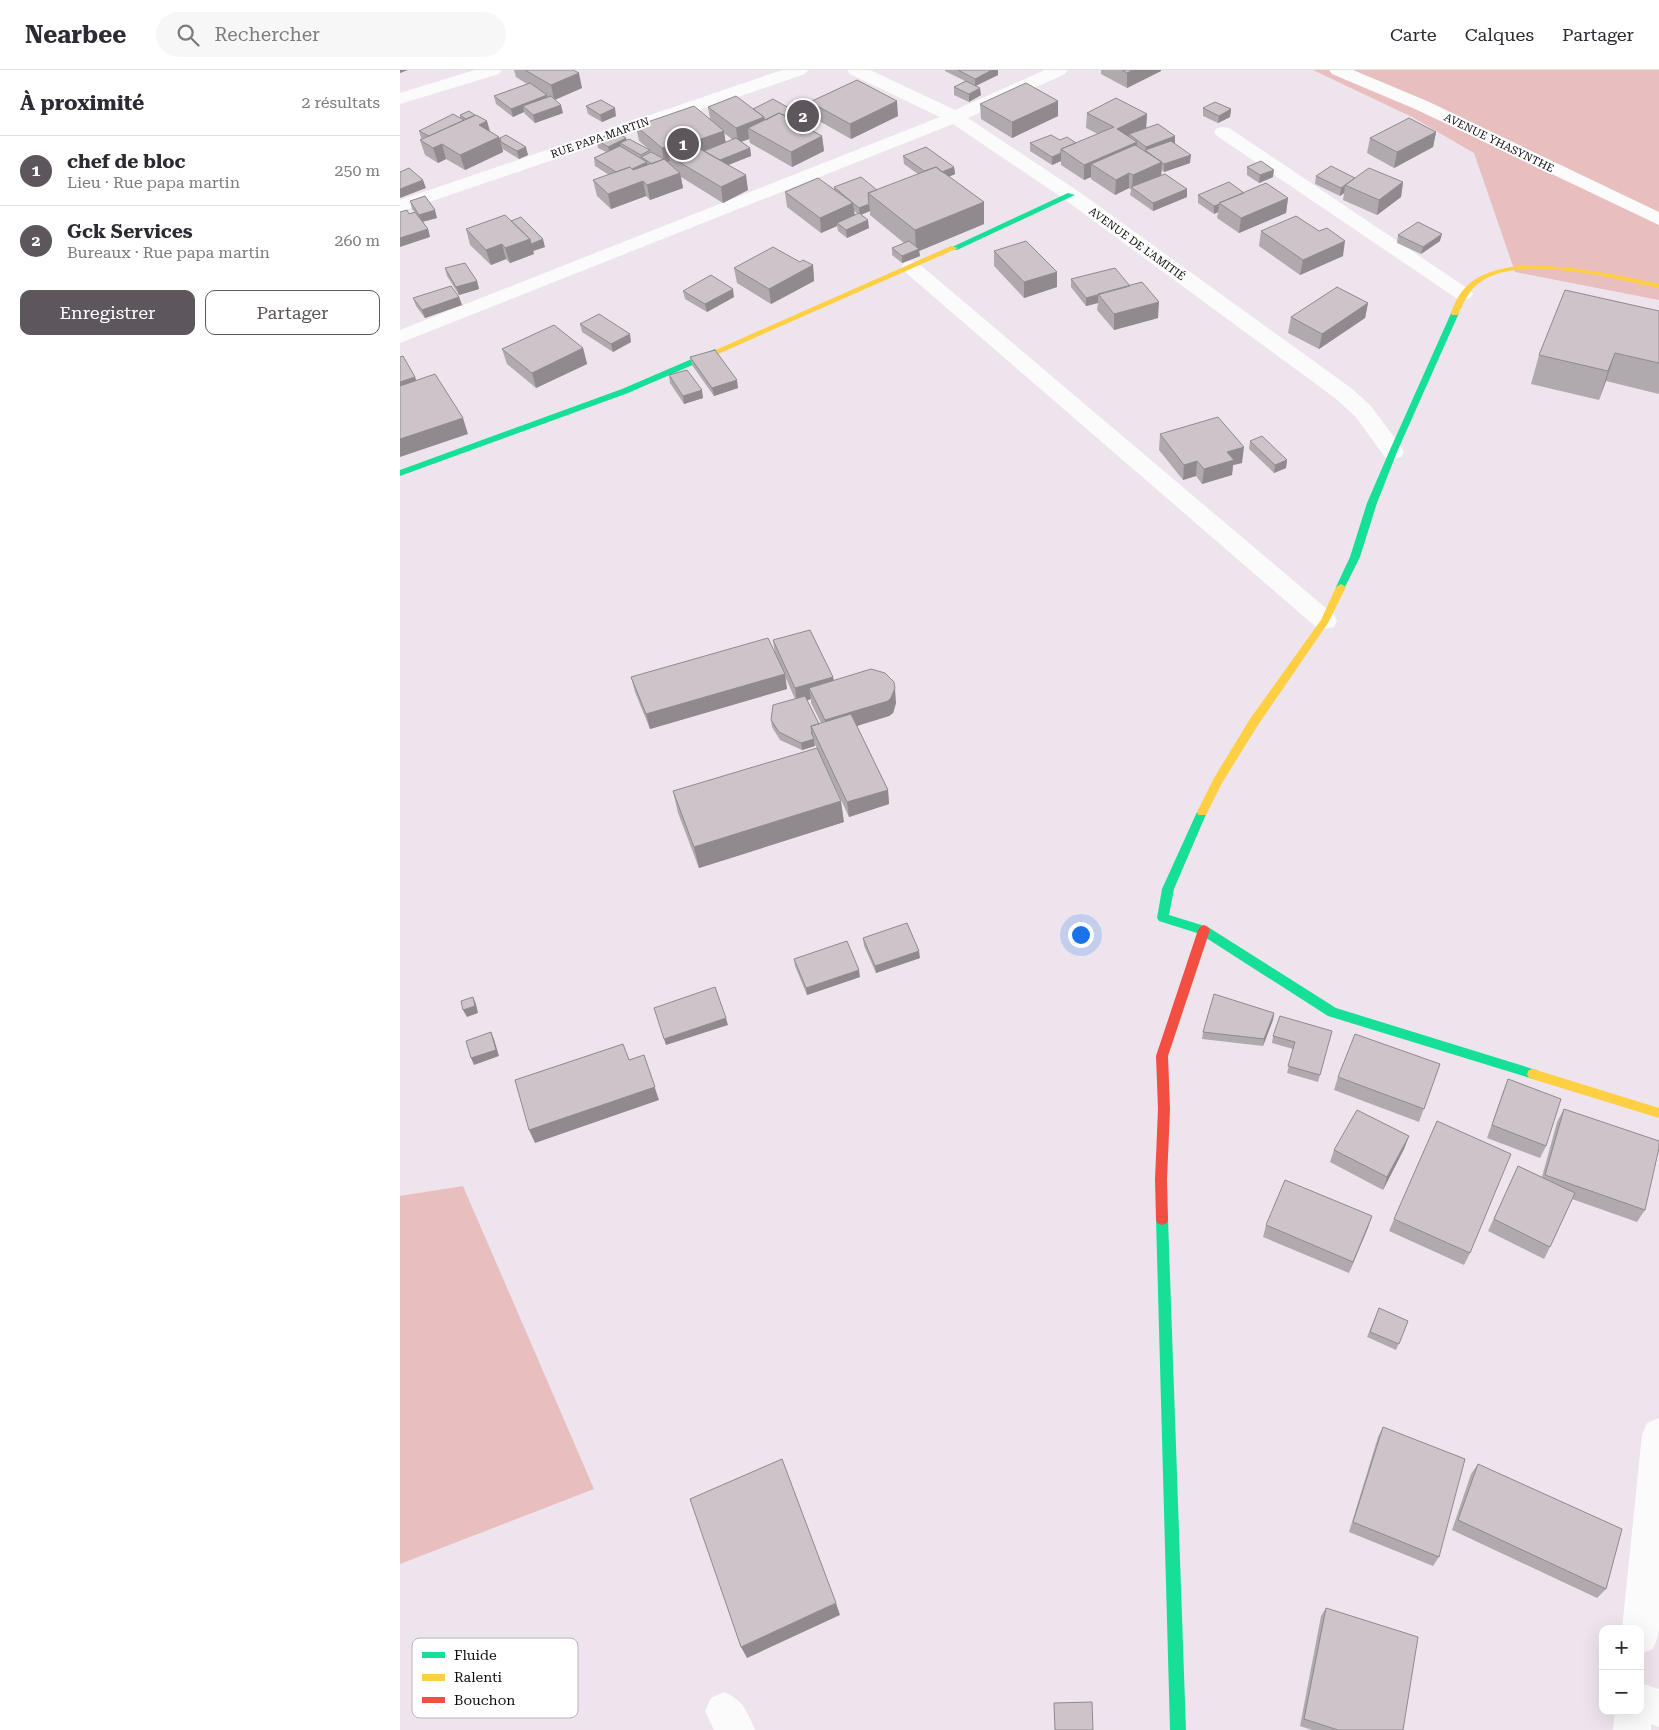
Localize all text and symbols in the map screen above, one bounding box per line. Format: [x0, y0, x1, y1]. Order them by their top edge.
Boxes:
search box [156, 12, 506, 57]
text: Nearbee [25, 21, 126, 49]
icon: search [174, 21, 202, 49]
text: Rechercher [214, 23, 320, 46]
text: Carte [1390, 24, 1437, 45]
text: Calques [1465, 24, 1534, 45]
text: Partager [1562, 24, 1634, 45]
text: À proximité [20, 91, 144, 115]
text: 2 résultats [301, 93, 380, 112]
pin: 2 [787, 97, 819, 135]
street label: AVENUE YHASYNTHE [1442, 111, 1556, 175]
street label: RUE PAPA MARTIN [549, 115, 651, 161]
pin: 1 [667, 125, 699, 163]
text: chef de bloc [67, 150, 185, 173]
text: 1 [32, 161, 40, 180]
text: 250 m [334, 161, 380, 180]
text: Lieu · Rue papa martin [67, 173, 240, 192]
street label: AVENUE DE L'AMITIÉ [1086, 204, 1188, 283]
text: Gck Services [67, 220, 193, 243]
text: 2 [32, 231, 40, 250]
text: 260 m [334, 231, 380, 250]
text: Bureaux · Rue papa martin [67, 243, 270, 262]
button: Enregistrer [20, 290, 195, 335]
button: Partager [205, 290, 380, 335]
your location [1068, 922, 1094, 948]
map controls [1599, 1625, 1644, 1715]
button: + [1599, 1625, 1644, 1670]
legend [412, 1638, 578, 1718]
text: Fluide [454, 1647, 497, 1663]
text: Ralenti [454, 1669, 502, 1685]
button: − [1599, 1670, 1644, 1715]
text: Bouchon [454, 1692, 515, 1708]

